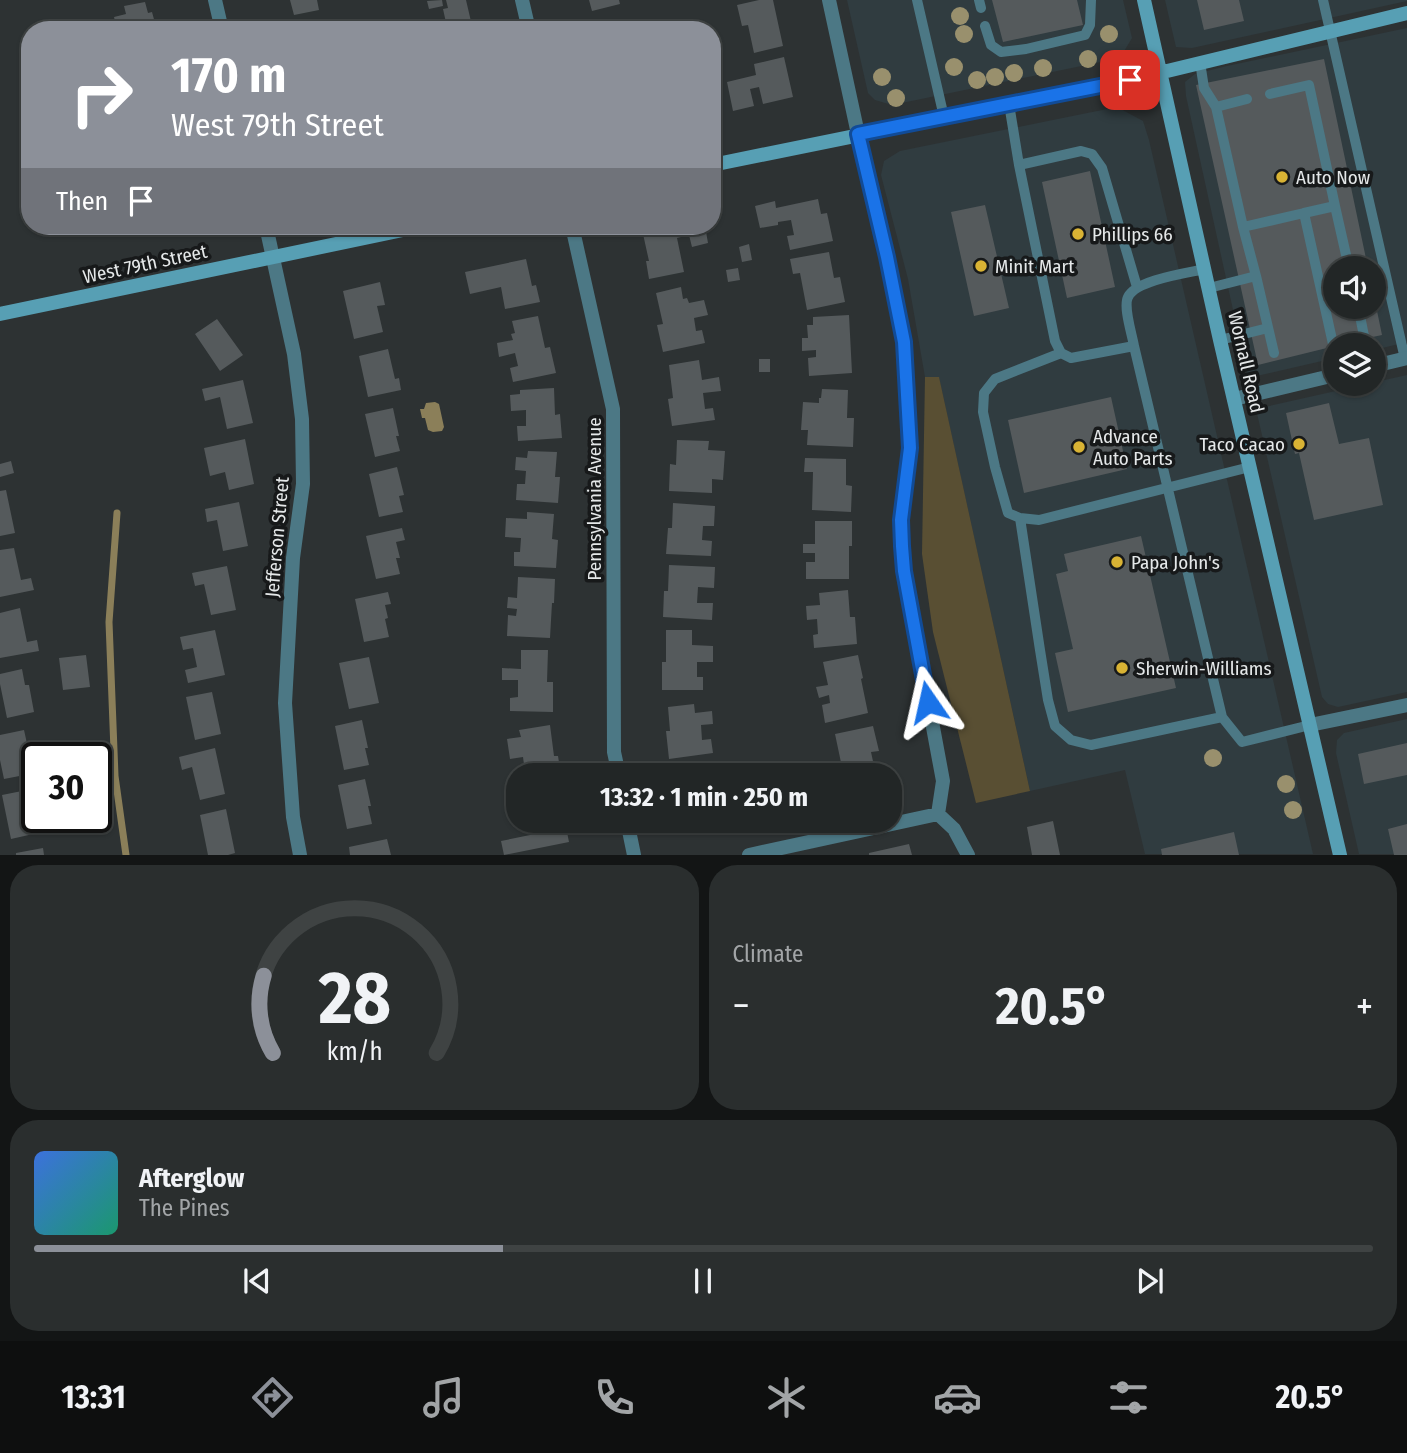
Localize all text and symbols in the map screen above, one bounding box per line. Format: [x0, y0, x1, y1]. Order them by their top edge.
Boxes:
text: 170 m [171, 46, 287, 105]
icon: right [56, 49, 147, 140]
pin [1100, 50, 1160, 110]
icon: arrive [1111, 61, 1149, 99]
text: West 79th Street [171, 106, 384, 144]
place label: Auto Now [1296, 166, 1371, 189]
marker: Auto Now [1274, 169, 1290, 185]
icon: arrive [122, 182, 160, 220]
text: Then [56, 186, 108, 217]
place label: Phillips 66 [1092, 223, 1173, 246]
marker: Phillips 66 [1070, 226, 1086, 242]
street label: West 79th Street [81, 239, 210, 288]
place label: Minit Mart [995, 255, 1075, 278]
map controls [1323, 256, 1386, 396]
button: sound [1323, 256, 1386, 319]
marker: Minit Mart [973, 258, 989, 274]
street label: Wornall Road [1223, 309, 1269, 415]
button: layers [1323, 333, 1386, 396]
street label: Pennsylvania Avenue [583, 417, 606, 581]
place label: Advance Auto Parts [1093, 425, 1173, 470]
place label: Taco Cacao [1200, 433, 1285, 456]
marker: Taco Cacao [1291, 436, 1307, 452]
marker: Advance Auto Parts [1071, 439, 1087, 455]
street label: Jefferson Street [260, 475, 294, 598]
place label: Papa John's [1131, 551, 1220, 574]
marker: Papa John's [1109, 554, 1125, 570]
place label: Sherwin-Williams [1136, 657, 1272, 680]
marker: Sherwin-Williams [1114, 660, 1130, 676]
position arrow [891, 665, 965, 739]
speed limit sign: 30 [21, 742, 112, 833]
text: 13:32 · 1 min · 250 m [600, 782, 808, 813]
text: Climate [733, 940, 803, 968]
text: 28 [317, 956, 390, 1043]
text: 20.5° [996, 975, 1110, 1038]
text: − [733, 983, 750, 1029]
text: + [1356, 983, 1373, 1029]
text: km/h [326, 1037, 382, 1067]
text: Afterglow [139, 1163, 244, 1194]
text: The Pines [139, 1194, 230, 1222]
icon: previous [238, 1262, 276, 1300]
icon: pause [684, 1262, 722, 1300]
icon: next [1131, 1262, 1169, 1300]
icon: directions [248, 1373, 297, 1422]
icon: music [419, 1373, 468, 1422]
icon: phone [590, 1373, 639, 1422]
icon: climate [762, 1373, 811, 1422]
icon: car [933, 1373, 982, 1422]
icon: filters [1104, 1373, 1153, 1422]
text: 13:31 [61, 1378, 126, 1416]
text: 20.5° [1276, 1378, 1346, 1416]

